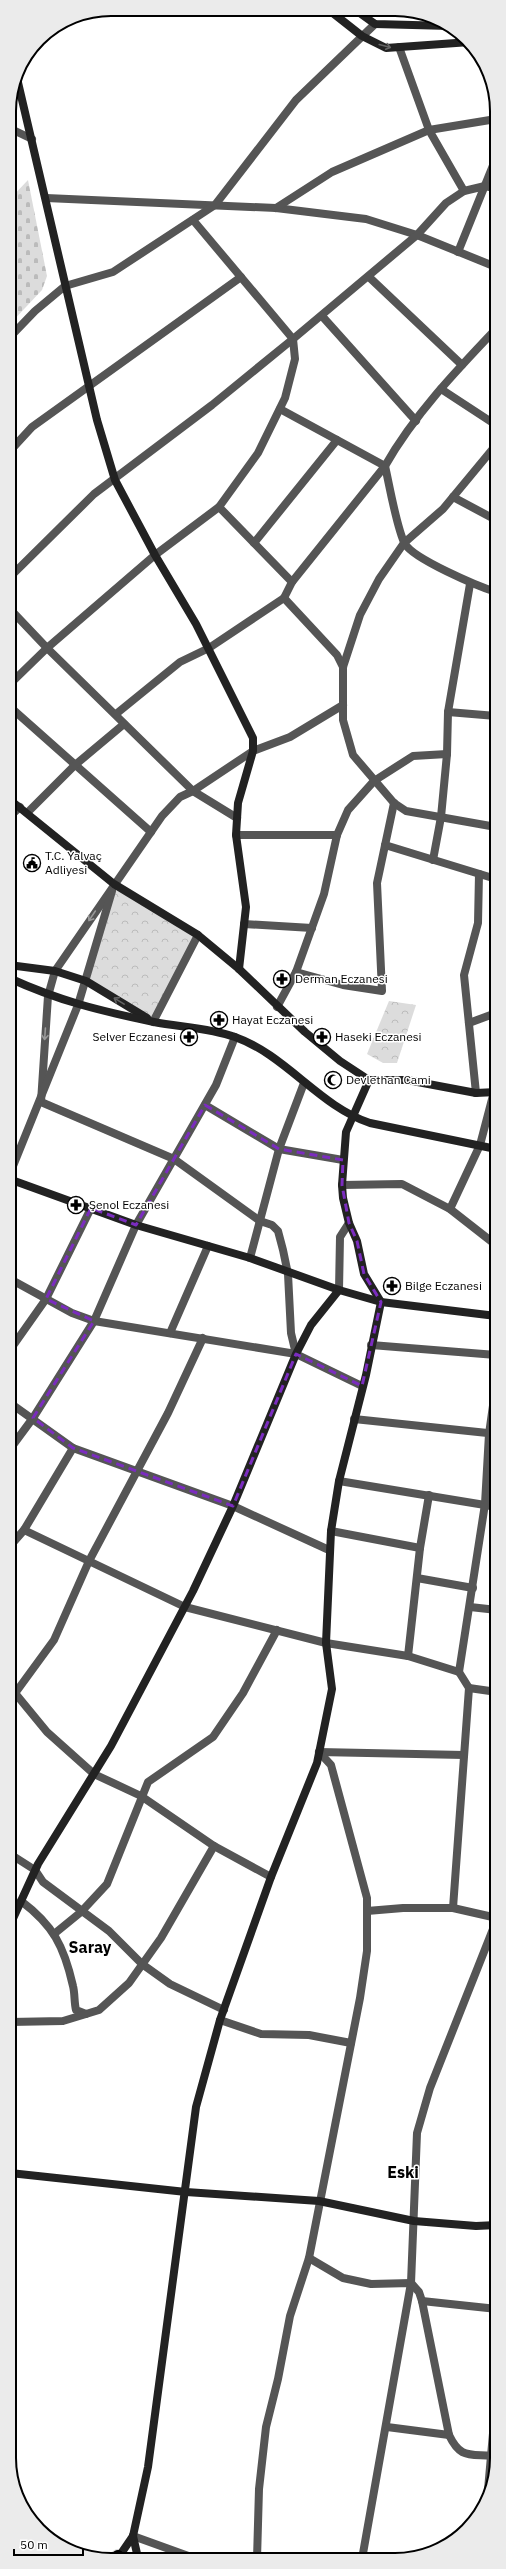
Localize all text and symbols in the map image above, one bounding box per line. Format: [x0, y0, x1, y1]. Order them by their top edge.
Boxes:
one-way arrow [378, 42, 391, 50]
place label: T.C. Yalvaç Adliyesi [45, 848, 102, 877]
public building icon: T.C. Yalvaç Adliyesi [22, 853, 42, 873]
one-way arrow [88, 911, 96, 922]
pharmacy icon: Derman Eczanesi [272, 969, 292, 989]
place label: Derman Eczanesi [295, 971, 388, 986]
one-way arrow [113, 997, 125, 1005]
pharmacy icon: Hayat Eczanesi [209, 1010, 229, 1030]
place label: Hayat Eczanesi [232, 1012, 313, 1027]
one-way arrow [42, 1027, 49, 1040]
pharmacy icon: Selver Eczanesi [179, 1027, 199, 1047]
pharmacy icon: Haseki Eczanesi [312, 1027, 332, 1047]
place label: Selver Eczanesi [93, 1029, 176, 1044]
place label: Haseki Eczanesi [335, 1029, 422, 1044]
mosque icon: Devlethan Cami [323, 1070, 343, 1090]
place label: Devlethan Cami [346, 1072, 431, 1087]
pharmacy icon: Şenol Eczanesi [66, 1195, 86, 1215]
place label: Şenol Eczanesi [89, 1197, 169, 1212]
pharmacy icon: Bilge Eczanesi [382, 1276, 402, 1296]
place label: Bilge Eczanesi [405, 1278, 482, 1293]
district label: Saray [69, 1937, 112, 1957]
district label: Eski [387, 2162, 419, 2182]
scale bar [14, 2531, 83, 2557]
text: 50 m [20, 2537, 48, 2552]

